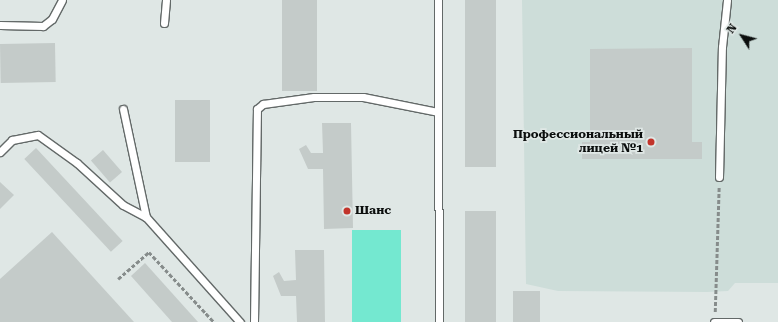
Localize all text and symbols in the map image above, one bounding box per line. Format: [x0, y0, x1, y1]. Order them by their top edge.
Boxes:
north arrow [722, 16, 762, 56]
text: N [724, 21, 740, 36]
place label: Профессиональный лицей №1 [513, 128, 643, 156]
marker: Профессиональный лицей №1 [646, 137, 656, 147]
place label: Шанс [355, 204, 391, 218]
marker: Шанс [342, 206, 352, 216]

